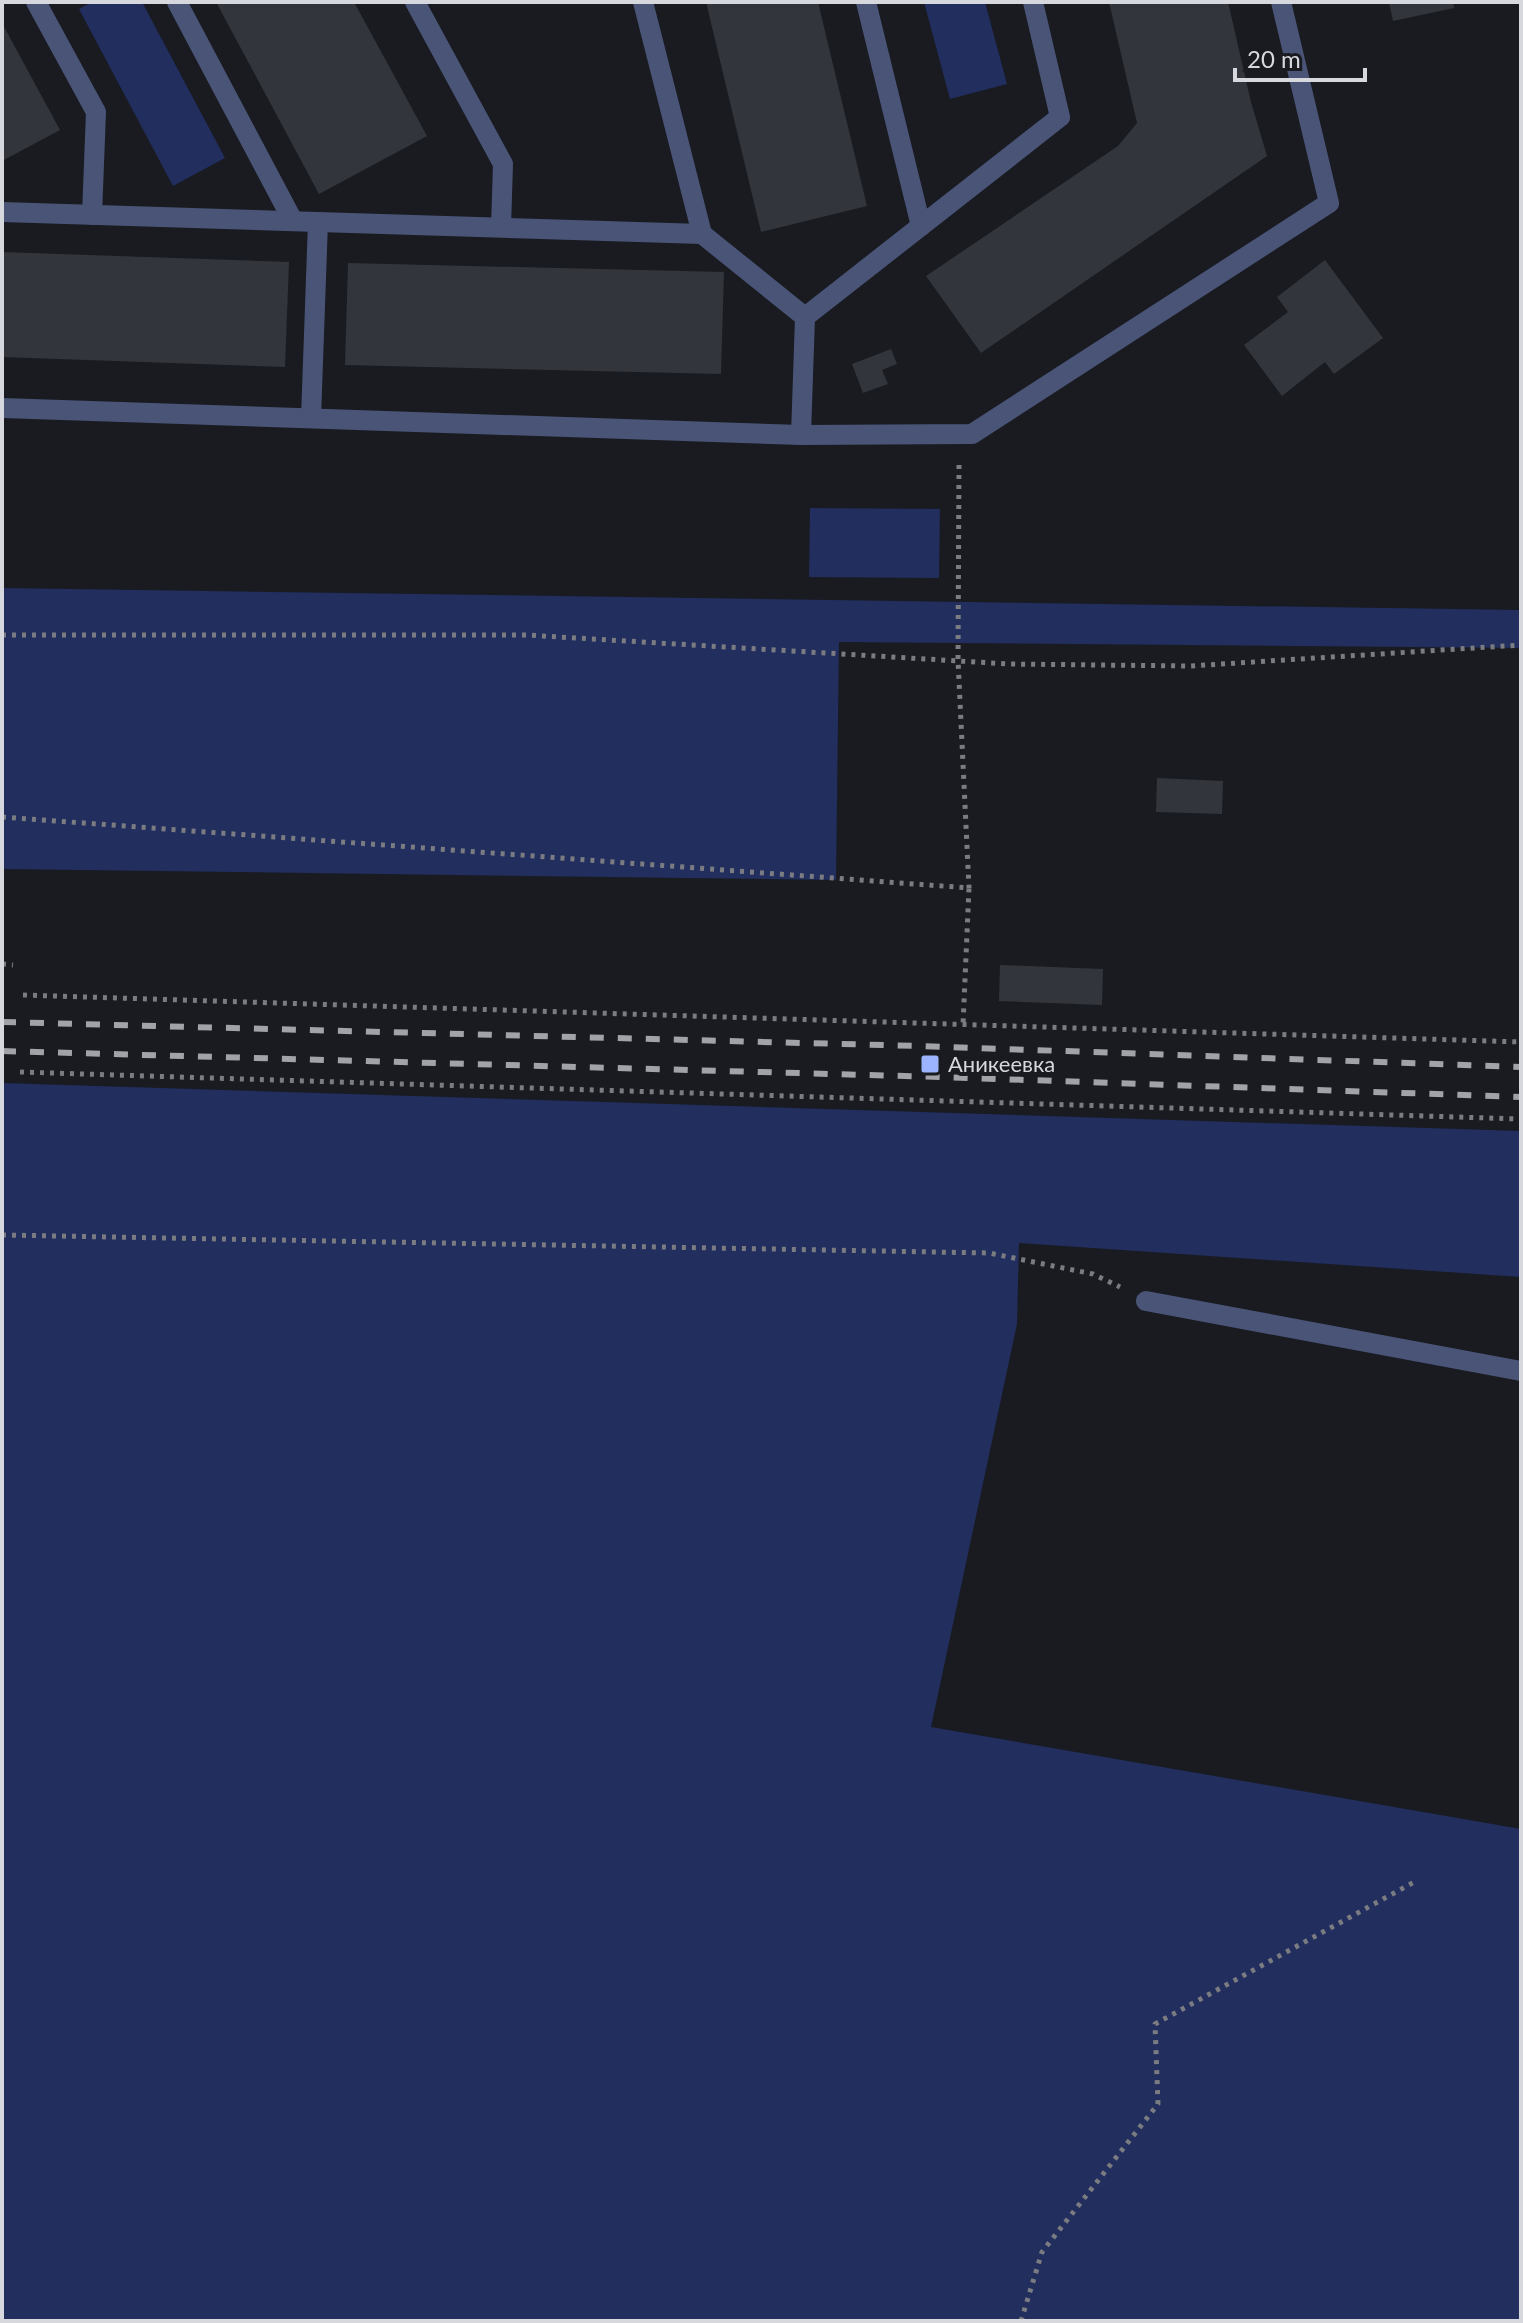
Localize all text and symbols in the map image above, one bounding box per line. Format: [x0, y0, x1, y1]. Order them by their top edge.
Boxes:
scale bar [1235, 32, 1365, 82]
text: 20 m [1247, 44, 1301, 73]
place label: Аникеевка [948, 1050, 1055, 1077]
marker: Аникеевка [919, 1053, 941, 1075]

